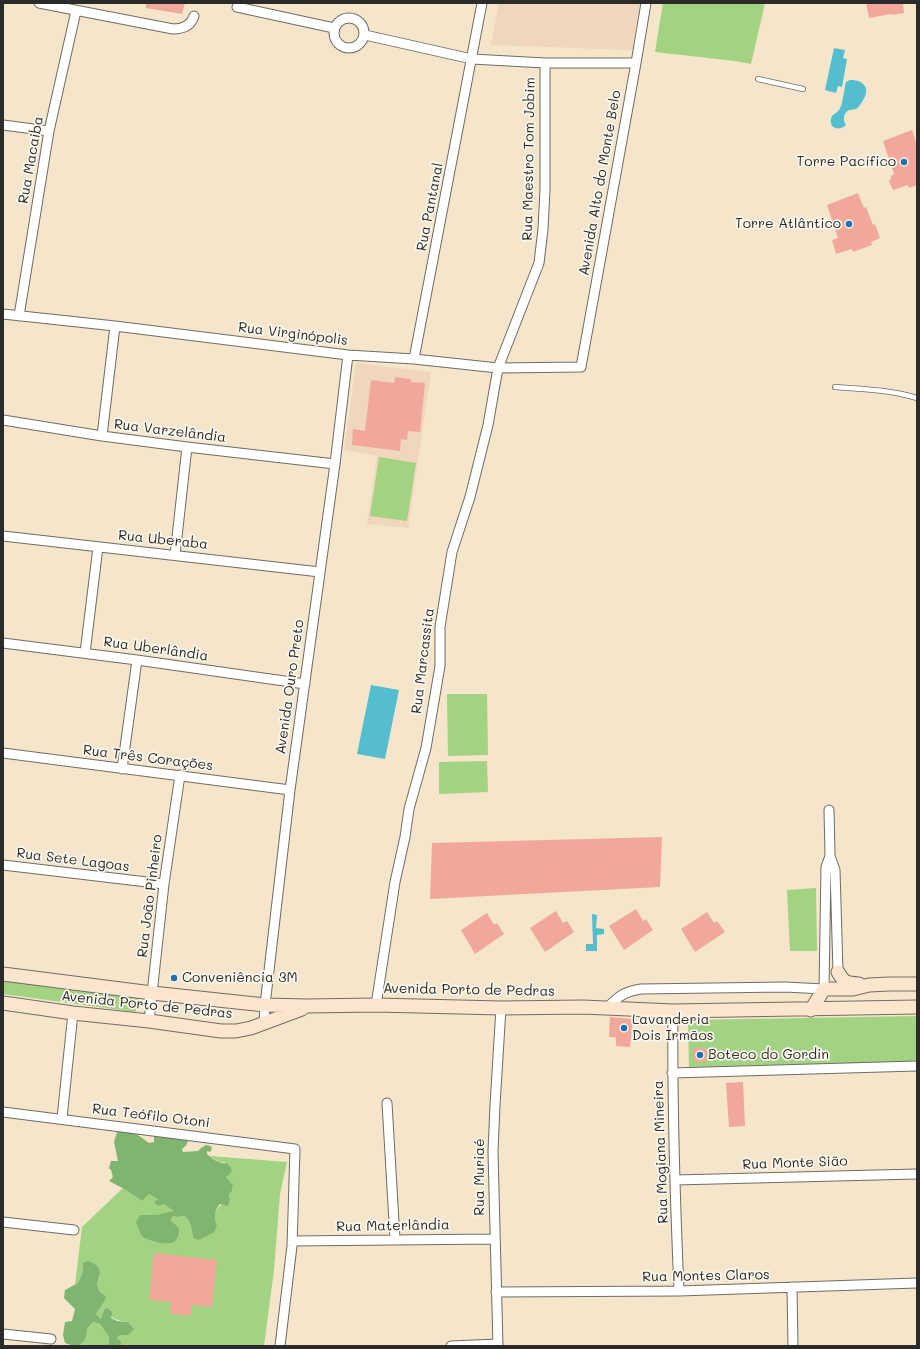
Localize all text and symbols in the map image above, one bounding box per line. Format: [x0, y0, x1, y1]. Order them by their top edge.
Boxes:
street label: Rua Maestro Tom Jobim [519, 77, 539, 241]
street label: Avenida Alto do Monte Belo [575, 89, 625, 277]
street label: Rua Macaiba [15, 115, 47, 205]
place label: Torre Pacífico [797, 154, 896, 170]
marker: Torre Pacífico [899, 157, 909, 167]
street label: Rua Pantanal [413, 161, 447, 253]
place label: Torre Atlântico [735, 216, 841, 232]
marker: Torre Atlântico [844, 219, 854, 229]
street label: Rua Virginópolis [237, 319, 349, 349]
street label: Rua Varzelândia [113, 416, 227, 446]
street label: Rua Uberaba [117, 527, 209, 553]
street label: Rua Marcassita [408, 607, 438, 715]
street label: Avenida Ouro Preto [272, 619, 308, 755]
street label: Rua Uberlândia [103, 633, 209, 665]
street label: Rua Três Corações [82, 742, 214, 774]
street label: Rua João Pinheiro [134, 833, 166, 959]
street label: Rua Sete Lagoas [16, 845, 130, 875]
place label: Conveniência 3M [182, 970, 298, 986]
marker: Conveniência 3M [169, 973, 179, 983]
street label: Avenida Porto de Pedras [383, 980, 555, 1000]
street label: Avenida Porto de Pedras [61, 988, 233, 1022]
place label: Lavanderia Dois Irmãos [632, 1012, 714, 1044]
marker: Lavanderia Dois Irmãos [619, 1023, 629, 1033]
place label: Boteco do Gordin [708, 1047, 829, 1063]
marker: Boteco do Gordin [695, 1050, 705, 1060]
street label: Rua Mogiana Mineira [650, 1080, 672, 1224]
street label: Rua Teófilo Otoni [91, 1100, 211, 1132]
street label: Rua Muriaé [472, 1138, 488, 1216]
street label: Rua Monte Sião [742, 1153, 848, 1173]
street label: Rua Materlândia [336, 1217, 450, 1235]
street label: Rua Montes Claros [642, 1266, 770, 1286]

